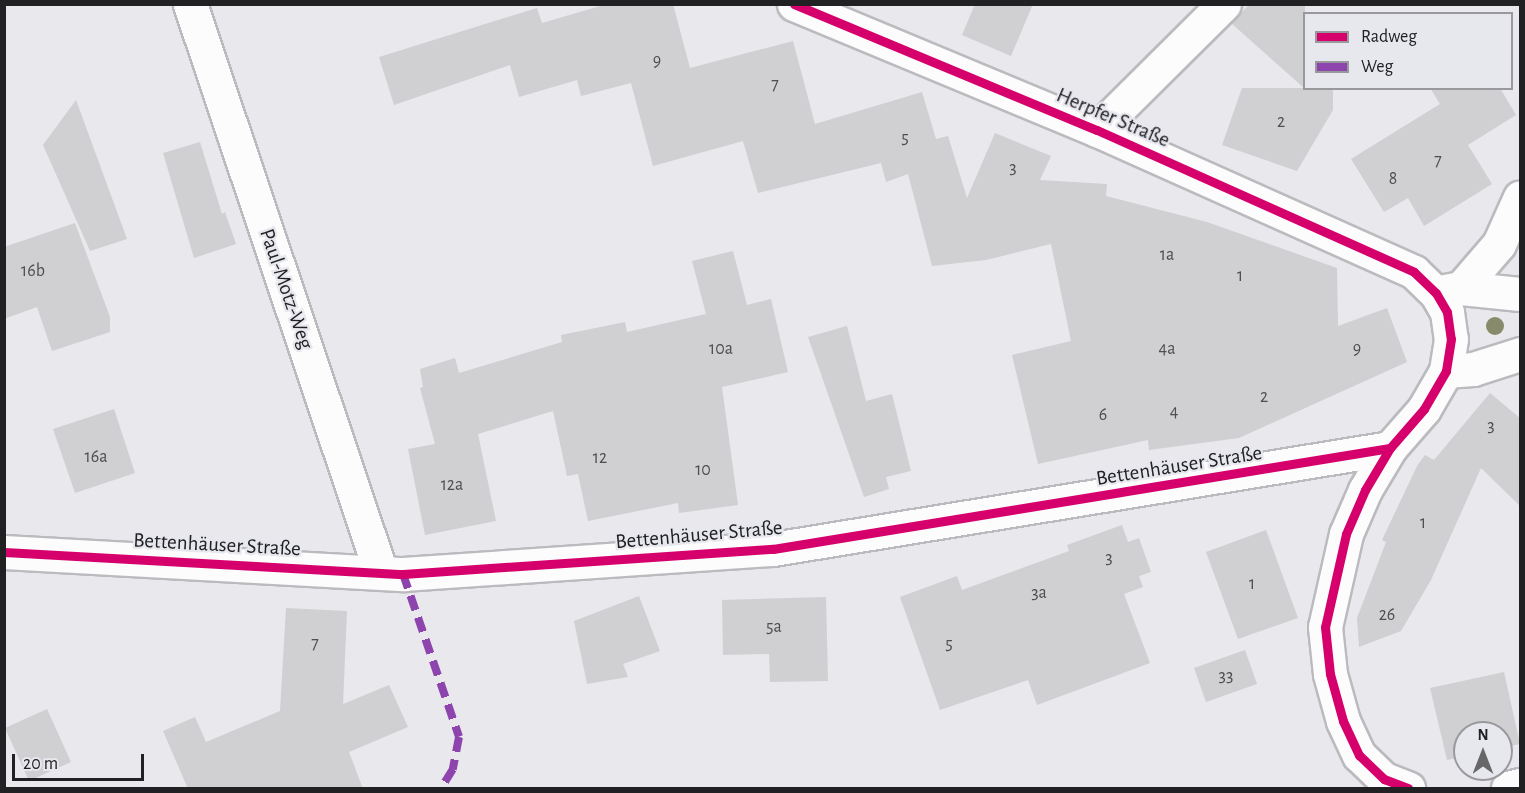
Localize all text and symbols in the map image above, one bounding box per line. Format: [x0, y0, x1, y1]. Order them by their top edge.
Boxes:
legend [1303, 12, 1513, 90]
text: Radweg [1361, 28, 1417, 46]
house number: 9 [653, 50, 661, 72]
text: Weg [1361, 58, 1393, 76]
house number: 7 [771, 74, 779, 96]
street label: Herpfer Straße [1052, 83, 1174, 153]
house number: 2 [1277, 111, 1285, 133]
house number: 5 [901, 127, 909, 149]
house number: 7 [1434, 150, 1442, 172]
house number: 3 [1009, 157, 1017, 179]
house number: 8 [1389, 168, 1397, 190]
street label: Paul-Motz-Weg [254, 225, 318, 353]
house number: 1a [1160, 244, 1174, 266]
house number: 16b [21, 260, 45, 282]
house number: 1 [1237, 265, 1243, 287]
house number: 10a [709, 338, 733, 360]
house number: 4a [1159, 338, 1175, 360]
house number: 9 [1353, 338, 1361, 360]
house number: 2 [1260, 386, 1268, 408]
house number: 4 [1170, 401, 1178, 423]
house number: 6 [1099, 404, 1107, 426]
house number: 3 [1487, 415, 1495, 437]
street label: Bettenhäuser Straße [1094, 440, 1264, 492]
house number: 16a [85, 446, 107, 468]
house number: 12 [593, 447, 607, 469]
house number: 10 [695, 459, 711, 481]
house number: 12a [441, 474, 463, 496]
house number: 1 [1420, 512, 1426, 534]
street label: Bettenhäuser Straße [614, 515, 784, 555]
street label: Bettenhäuser Straße [133, 528, 301, 562]
house number: 3 [1105, 547, 1113, 569]
house number: 1 [1249, 573, 1255, 595]
house number: 3a [1031, 582, 1047, 604]
house number: 26 [1379, 604, 1395, 626]
house number: 5a [766, 616, 782, 638]
house number: 7 [311, 633, 319, 655]
house number: 5 [945, 633, 953, 655]
house number: 33 [1219, 665, 1233, 687]
north arrow [1453, 721, 1513, 781]
text: N [1477, 727, 1489, 743]
scale bar [15, 742, 147, 780]
text: 20 m [23, 755, 58, 773]

